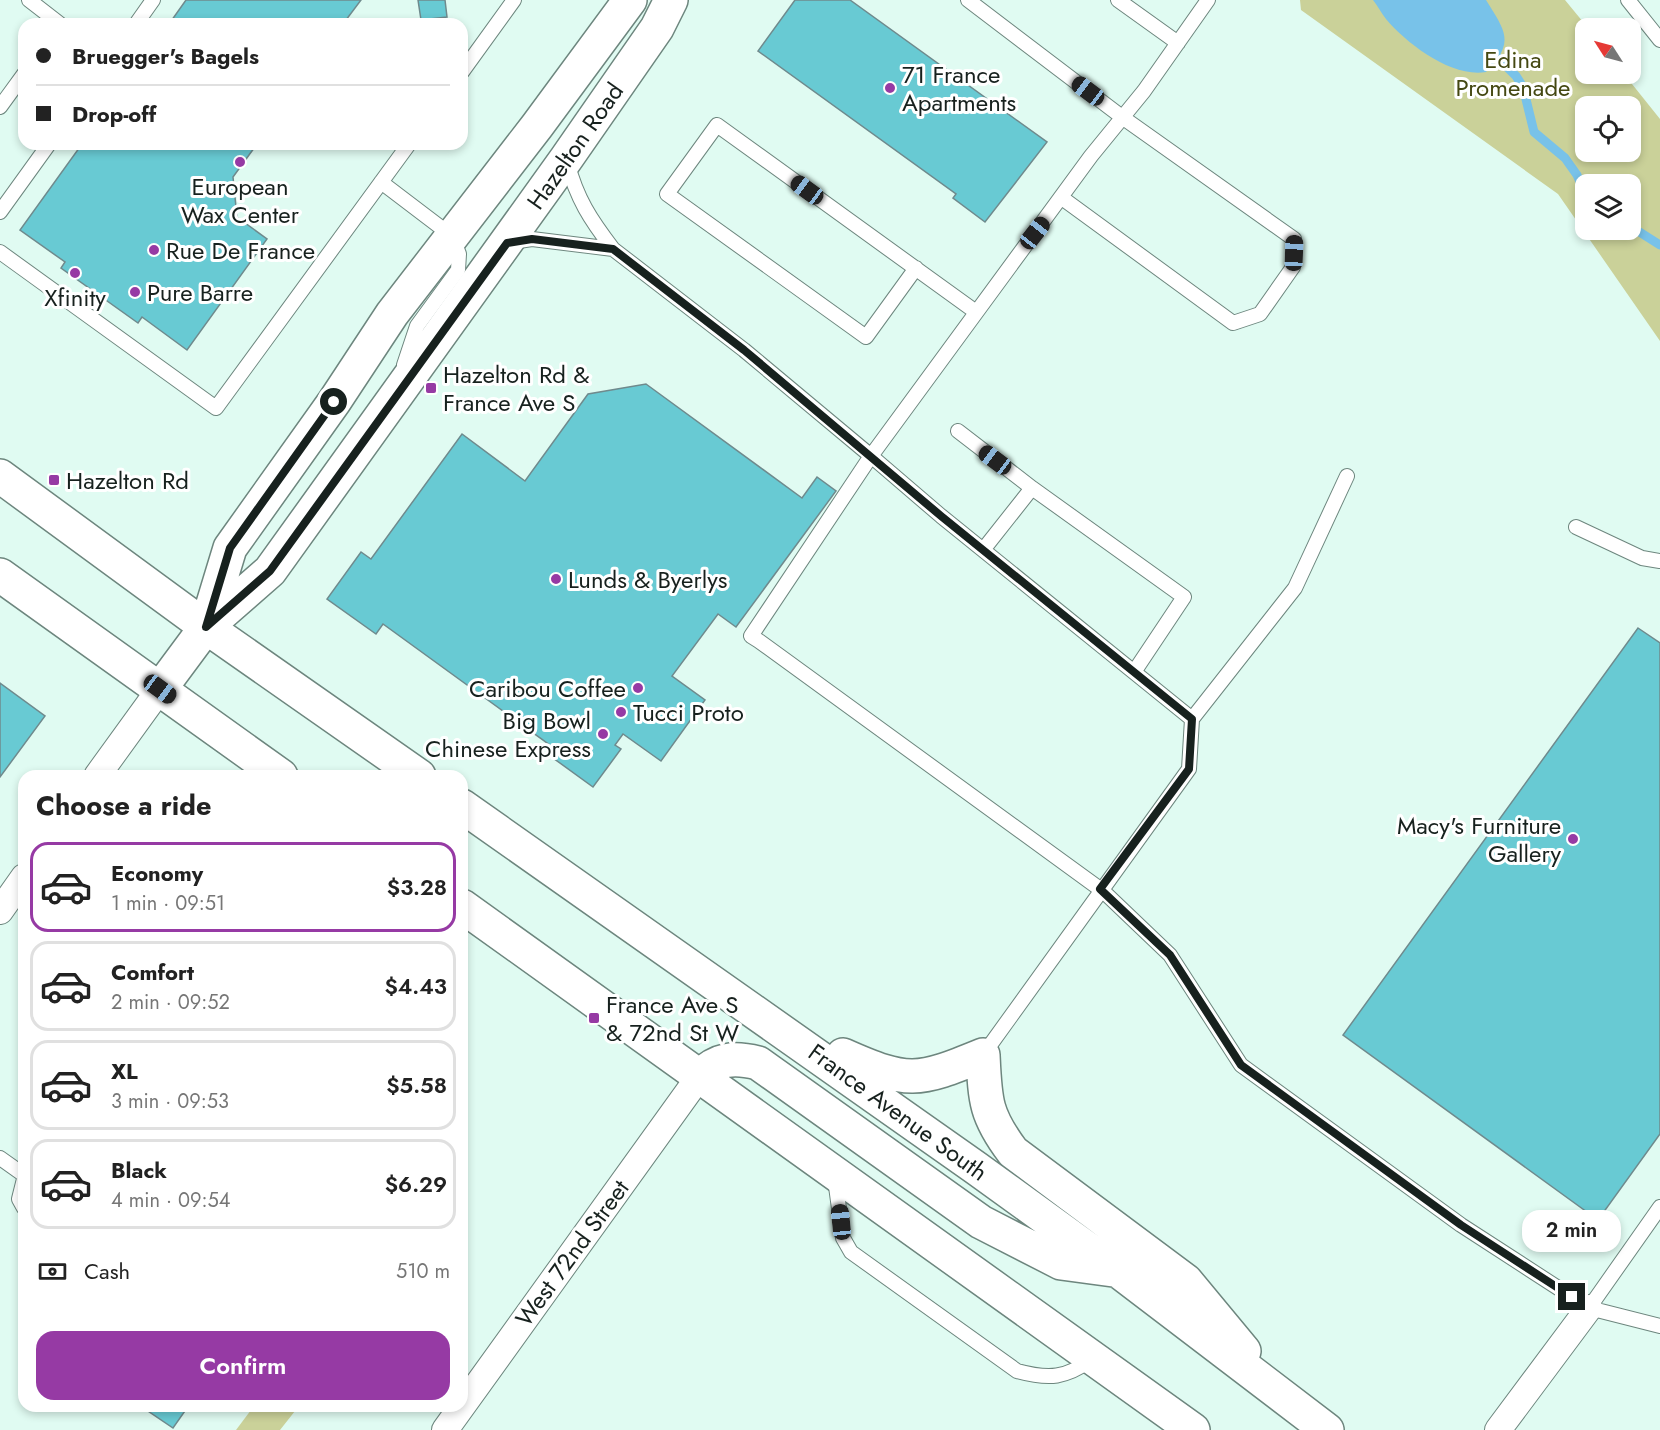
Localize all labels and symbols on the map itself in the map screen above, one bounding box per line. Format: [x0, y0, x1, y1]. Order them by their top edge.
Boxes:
north arrow [1575, 18, 1641, 84]
park label: Edina Promenade [1456, 42, 1570, 105]
place label: 71 France Apartments [902, 57, 1016, 120]
car [1068, 73, 1108, 109]
street label: Hazelton Road [518, 75, 632, 217]
marker: 71 France Apartments [883, 81, 897, 95]
marker: European Wax Center [233, 155, 247, 169]
place label: European Wax Center [181, 169, 300, 232]
car [787, 172, 827, 208]
car [1017, 213, 1053, 253]
place label: Rue De France [166, 233, 315, 268]
car [1284, 235, 1304, 271]
marker: Rue De France [147, 243, 161, 257]
marker: Xfinity [68, 266, 82, 280]
place label: Pure Barre [147, 275, 253, 310]
place label: Xfinity [44, 280, 106, 315]
marker: Pure Barre [128, 285, 142, 299]
place label: Hazelton Rd & France Ave S [443, 357, 589, 420]
marker: Hazelton Rd & France Ave S [424, 381, 438, 395]
route start [320, 388, 347, 415]
car [975, 442, 1015, 478]
place label: Hazelton Rd [66, 463, 189, 498]
marker: Hazelton Rd [47, 473, 61, 487]
place label: Lunds & Byerlys [568, 562, 727, 597]
marker: Lunds & Byerlys [549, 572, 563, 586]
car [140, 671, 180, 707]
place label: Caribou Coffee [469, 671, 626, 706]
marker: Caribou Coffee [631, 681, 645, 695]
place label: Tucci Proto [633, 695, 744, 730]
place label: Big Bowl Chinese Express [425, 703, 591, 766]
marker: Tucci Proto [614, 705, 628, 719]
marker: Big Bowl Chinese Express [596, 727, 610, 741]
place label: Macy's Furniture Gallery [1397, 808, 1561, 871]
marker: Macy's Furniture Gallery [1566, 832, 1580, 846]
place label: France Ave S & 72nd St W [606, 987, 739, 1050]
marker: France Ave S & 72nd St W [587, 1011, 601, 1025]
street label: France Avenue South [801, 1035, 995, 1189]
street label: West 72nd Street [507, 1172, 637, 1334]
car [830, 1203, 852, 1241]
callout: 2 min [1522, 1210, 1622, 1252]
route end [1558, 1283, 1585, 1310]

